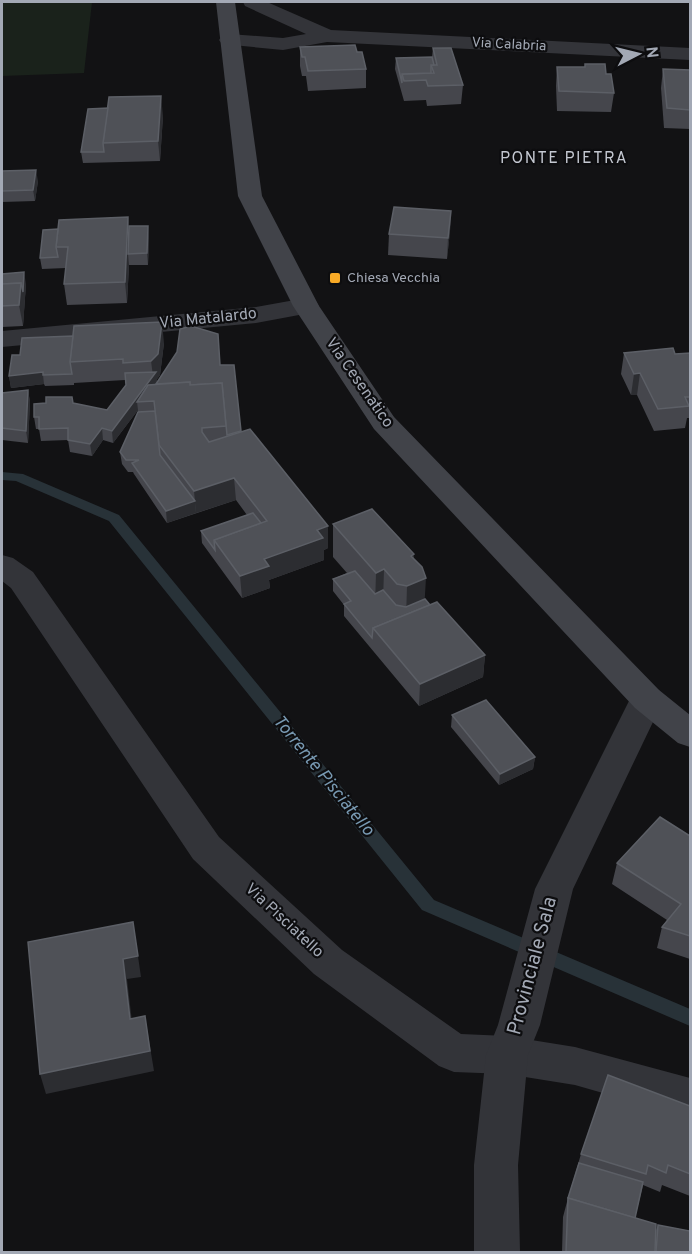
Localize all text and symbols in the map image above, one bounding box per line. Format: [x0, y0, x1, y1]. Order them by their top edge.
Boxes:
north arrow [608, 24, 668, 84]
street label: Via Calabria [471, 35, 547, 55]
text: N [640, 45, 662, 59]
district label: PONTE PIETRA [500, 149, 628, 169]
place label: Chiesa Vecchia [347, 270, 440, 287]
marker: Chiesa Vecchia [328, 271, 342, 285]
street label: Via Matalardo [158, 304, 258, 334]
street label: Via Cesenatico [320, 334, 398, 432]
water label: Torrente Pisciatello [267, 711, 379, 841]
street label: Via Pisciatello [241, 880, 328, 963]
street label: Provinciale Sala [502, 894, 564, 1038]

